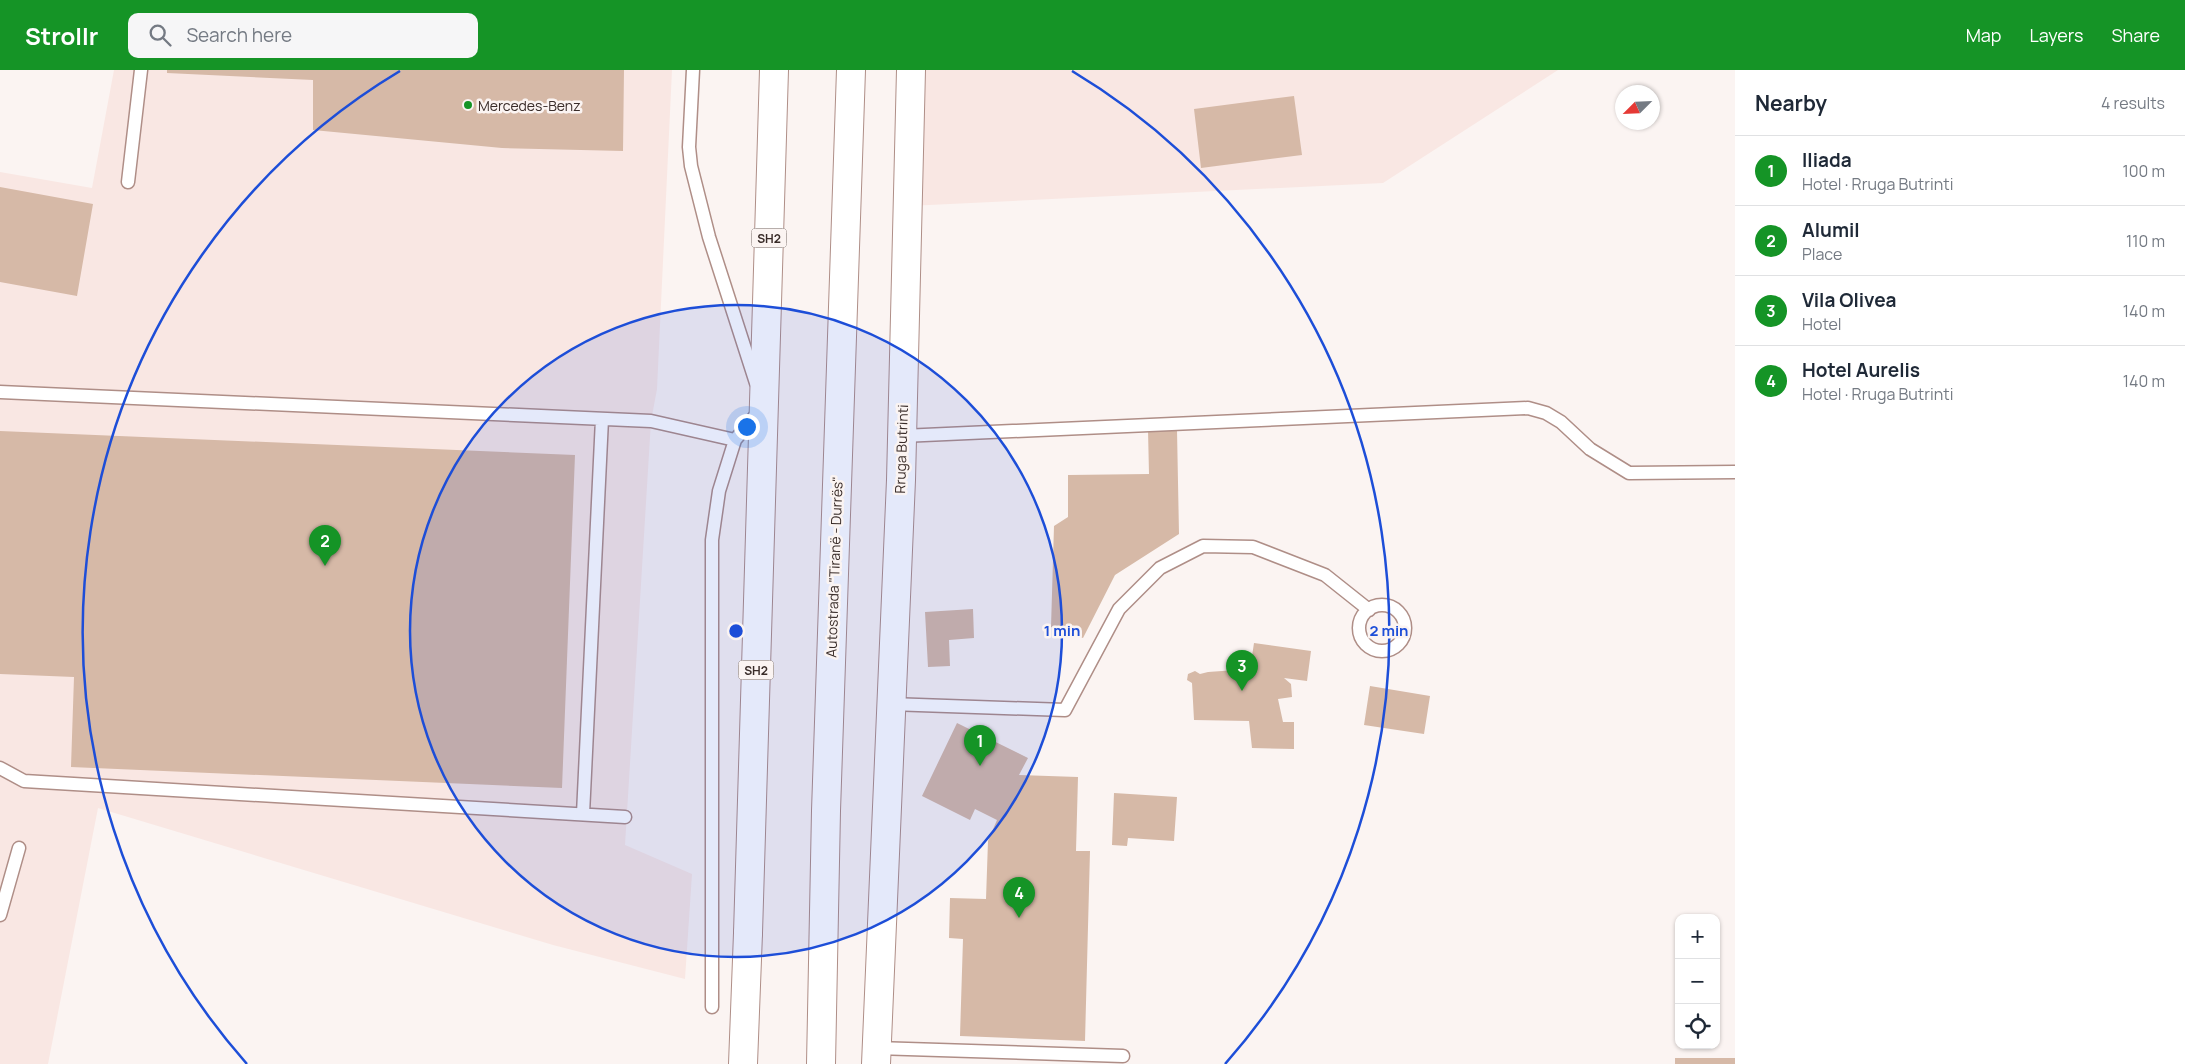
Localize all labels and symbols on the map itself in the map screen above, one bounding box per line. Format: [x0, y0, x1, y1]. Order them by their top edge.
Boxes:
north arrow [1615, 85, 1660, 130]
place label: Mercedes-Benz [478, 96, 581, 115]
marker: Mercedes-Benz [462, 99, 474, 111]
road number: SH2 [752, 228, 786, 248]
street label: Rruga Butrinti [890, 404, 912, 494]
your location [734, 414, 760, 440]
street label: Autostrada "Tiranë - Durrës" [821, 476, 847, 658]
pin: 2 [309, 525, 341, 566]
text: 1 min [1044, 620, 1080, 641]
text: 2 min [1369, 620, 1409, 641]
centre of rings [727, 622, 745, 640]
pin: 3 [1226, 650, 1258, 691]
road number: SH2 [738, 660, 774, 680]
pin: 1 [964, 725, 996, 766]
pin: 4 [1003, 877, 1035, 918]

